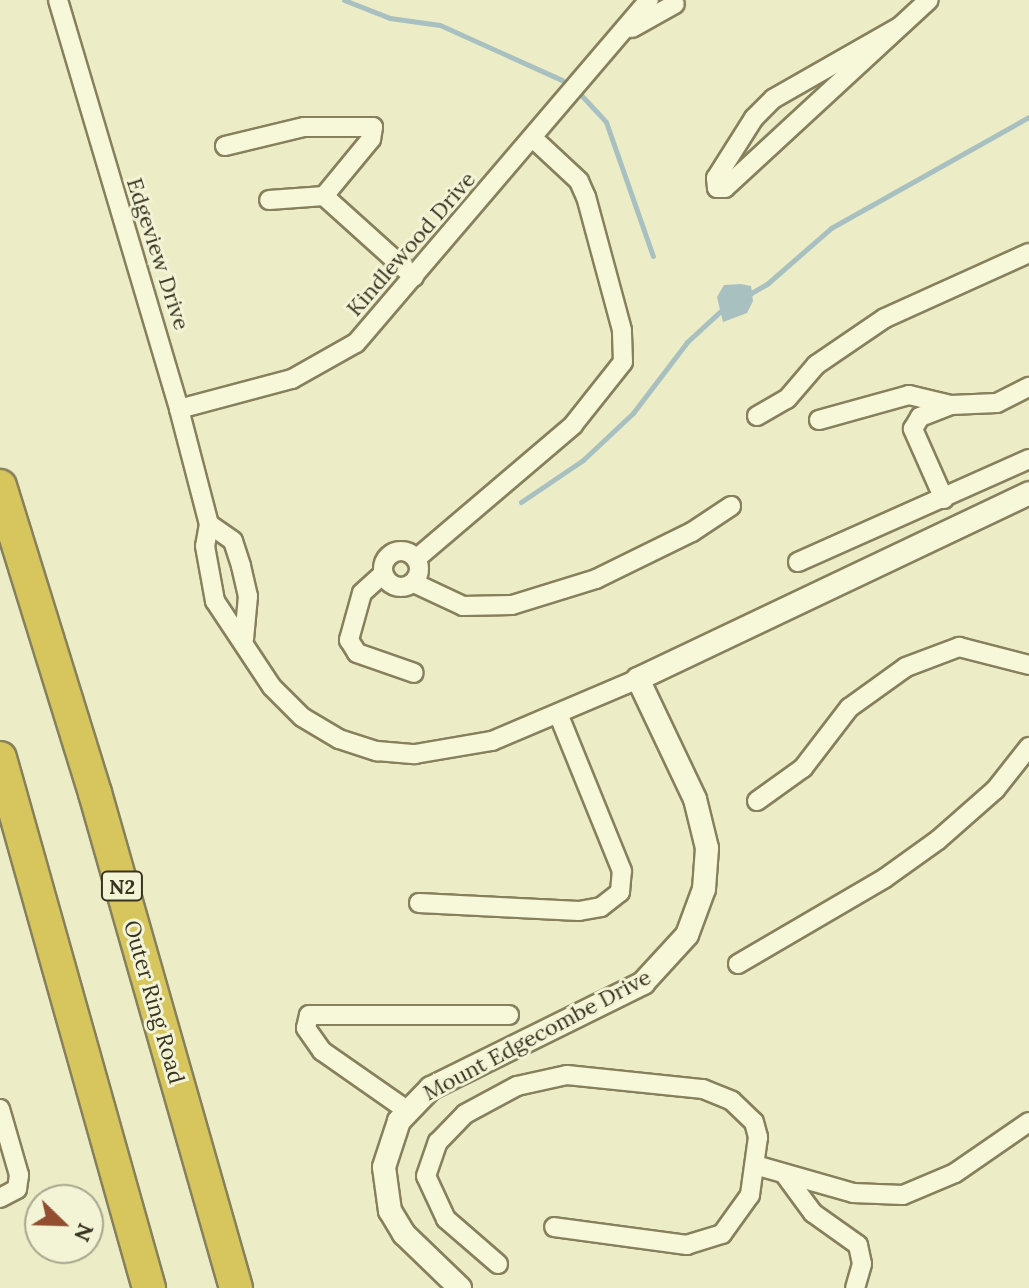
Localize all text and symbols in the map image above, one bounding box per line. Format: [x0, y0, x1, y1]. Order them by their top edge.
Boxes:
street label: Kindlewood Drive [341, 166, 481, 322]
street label: Edgeview Drive [121, 175, 195, 333]
road number: N2 [100, 870, 144, 902]
street label: Outer Ring Road [118, 917, 190, 1087]
street label: Mount Edgecombe Drive [419, 964, 655, 1106]
north arrow [24, 1184, 104, 1264]
text: N [68, 1219, 100, 1246]

